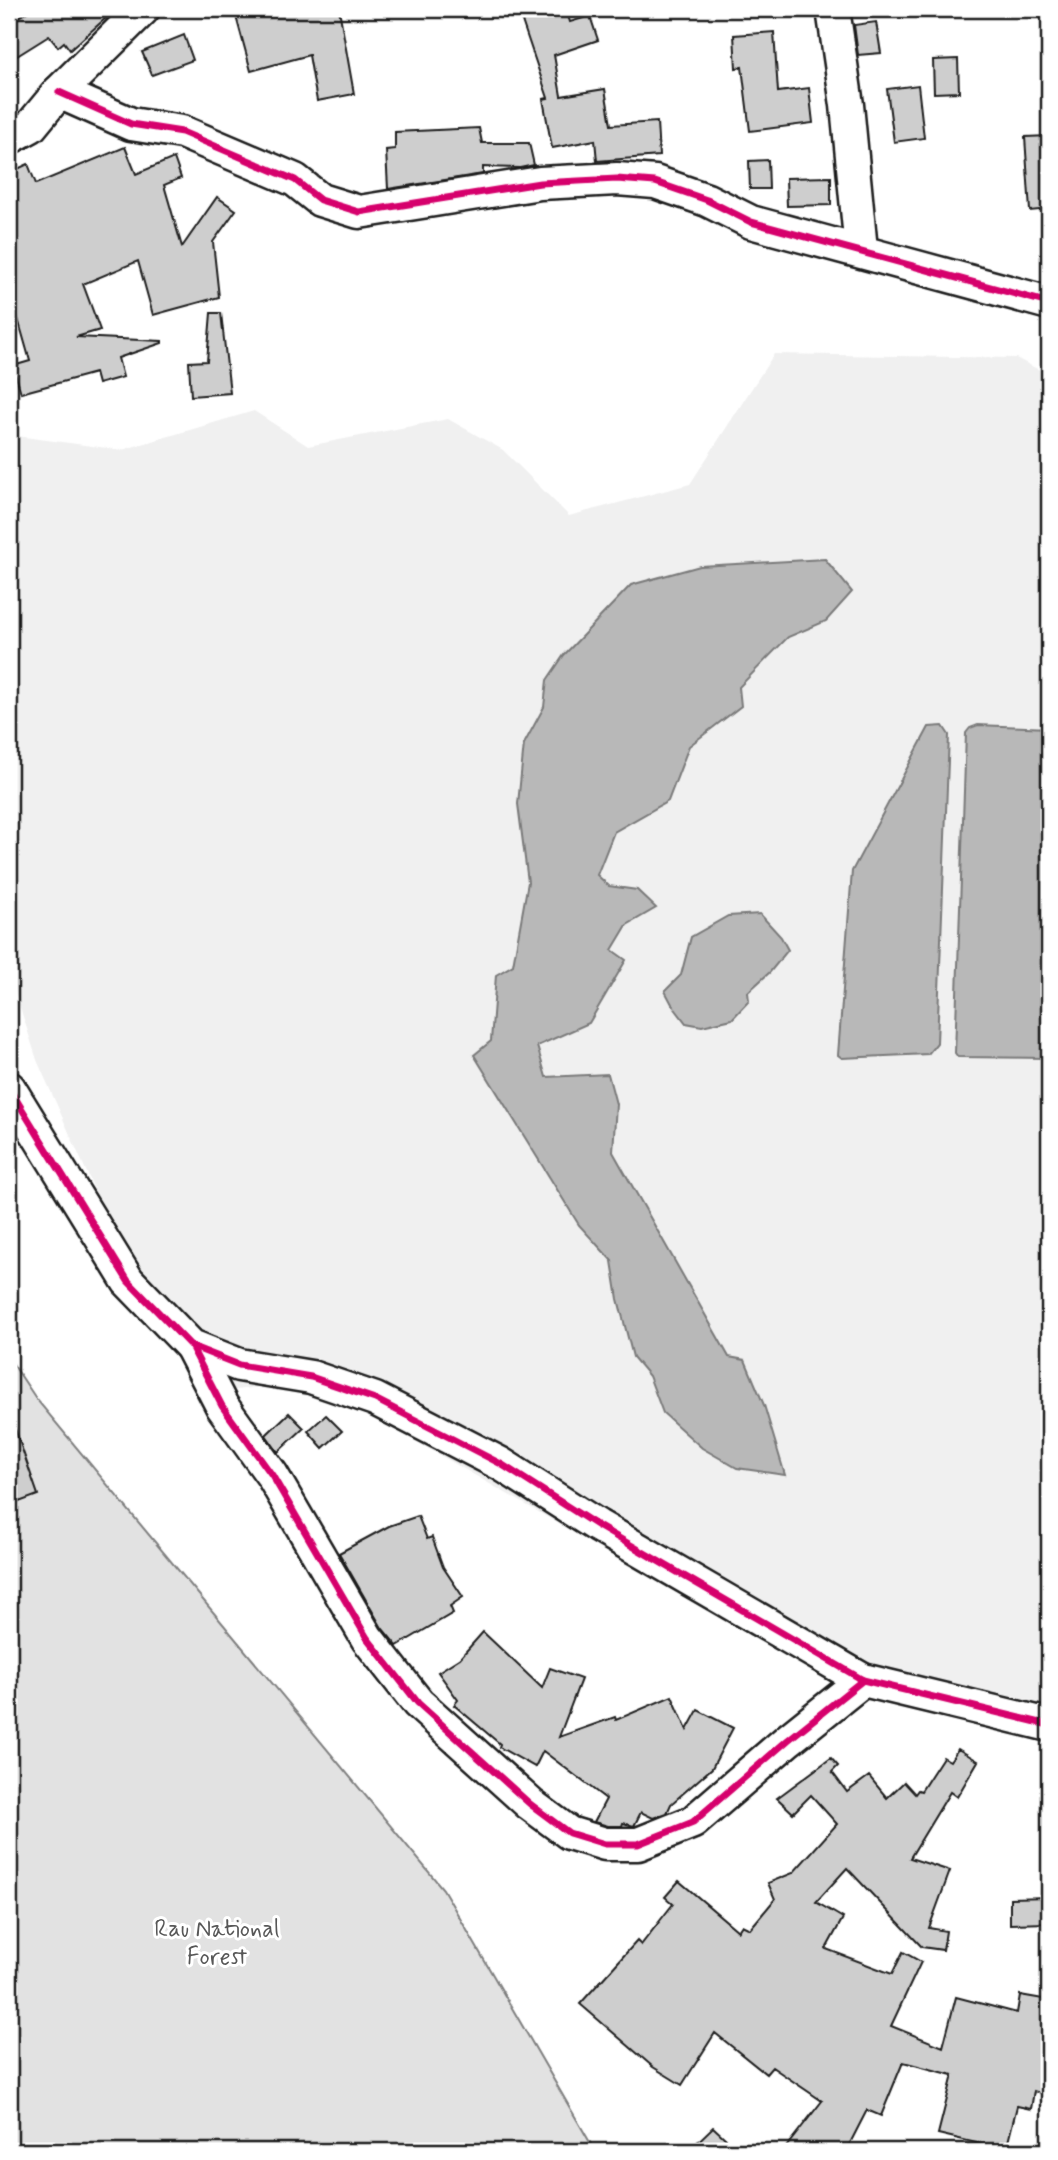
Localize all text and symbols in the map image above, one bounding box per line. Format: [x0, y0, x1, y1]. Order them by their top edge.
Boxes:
park label: Rau National Forest [154, 1914, 280, 1973]

